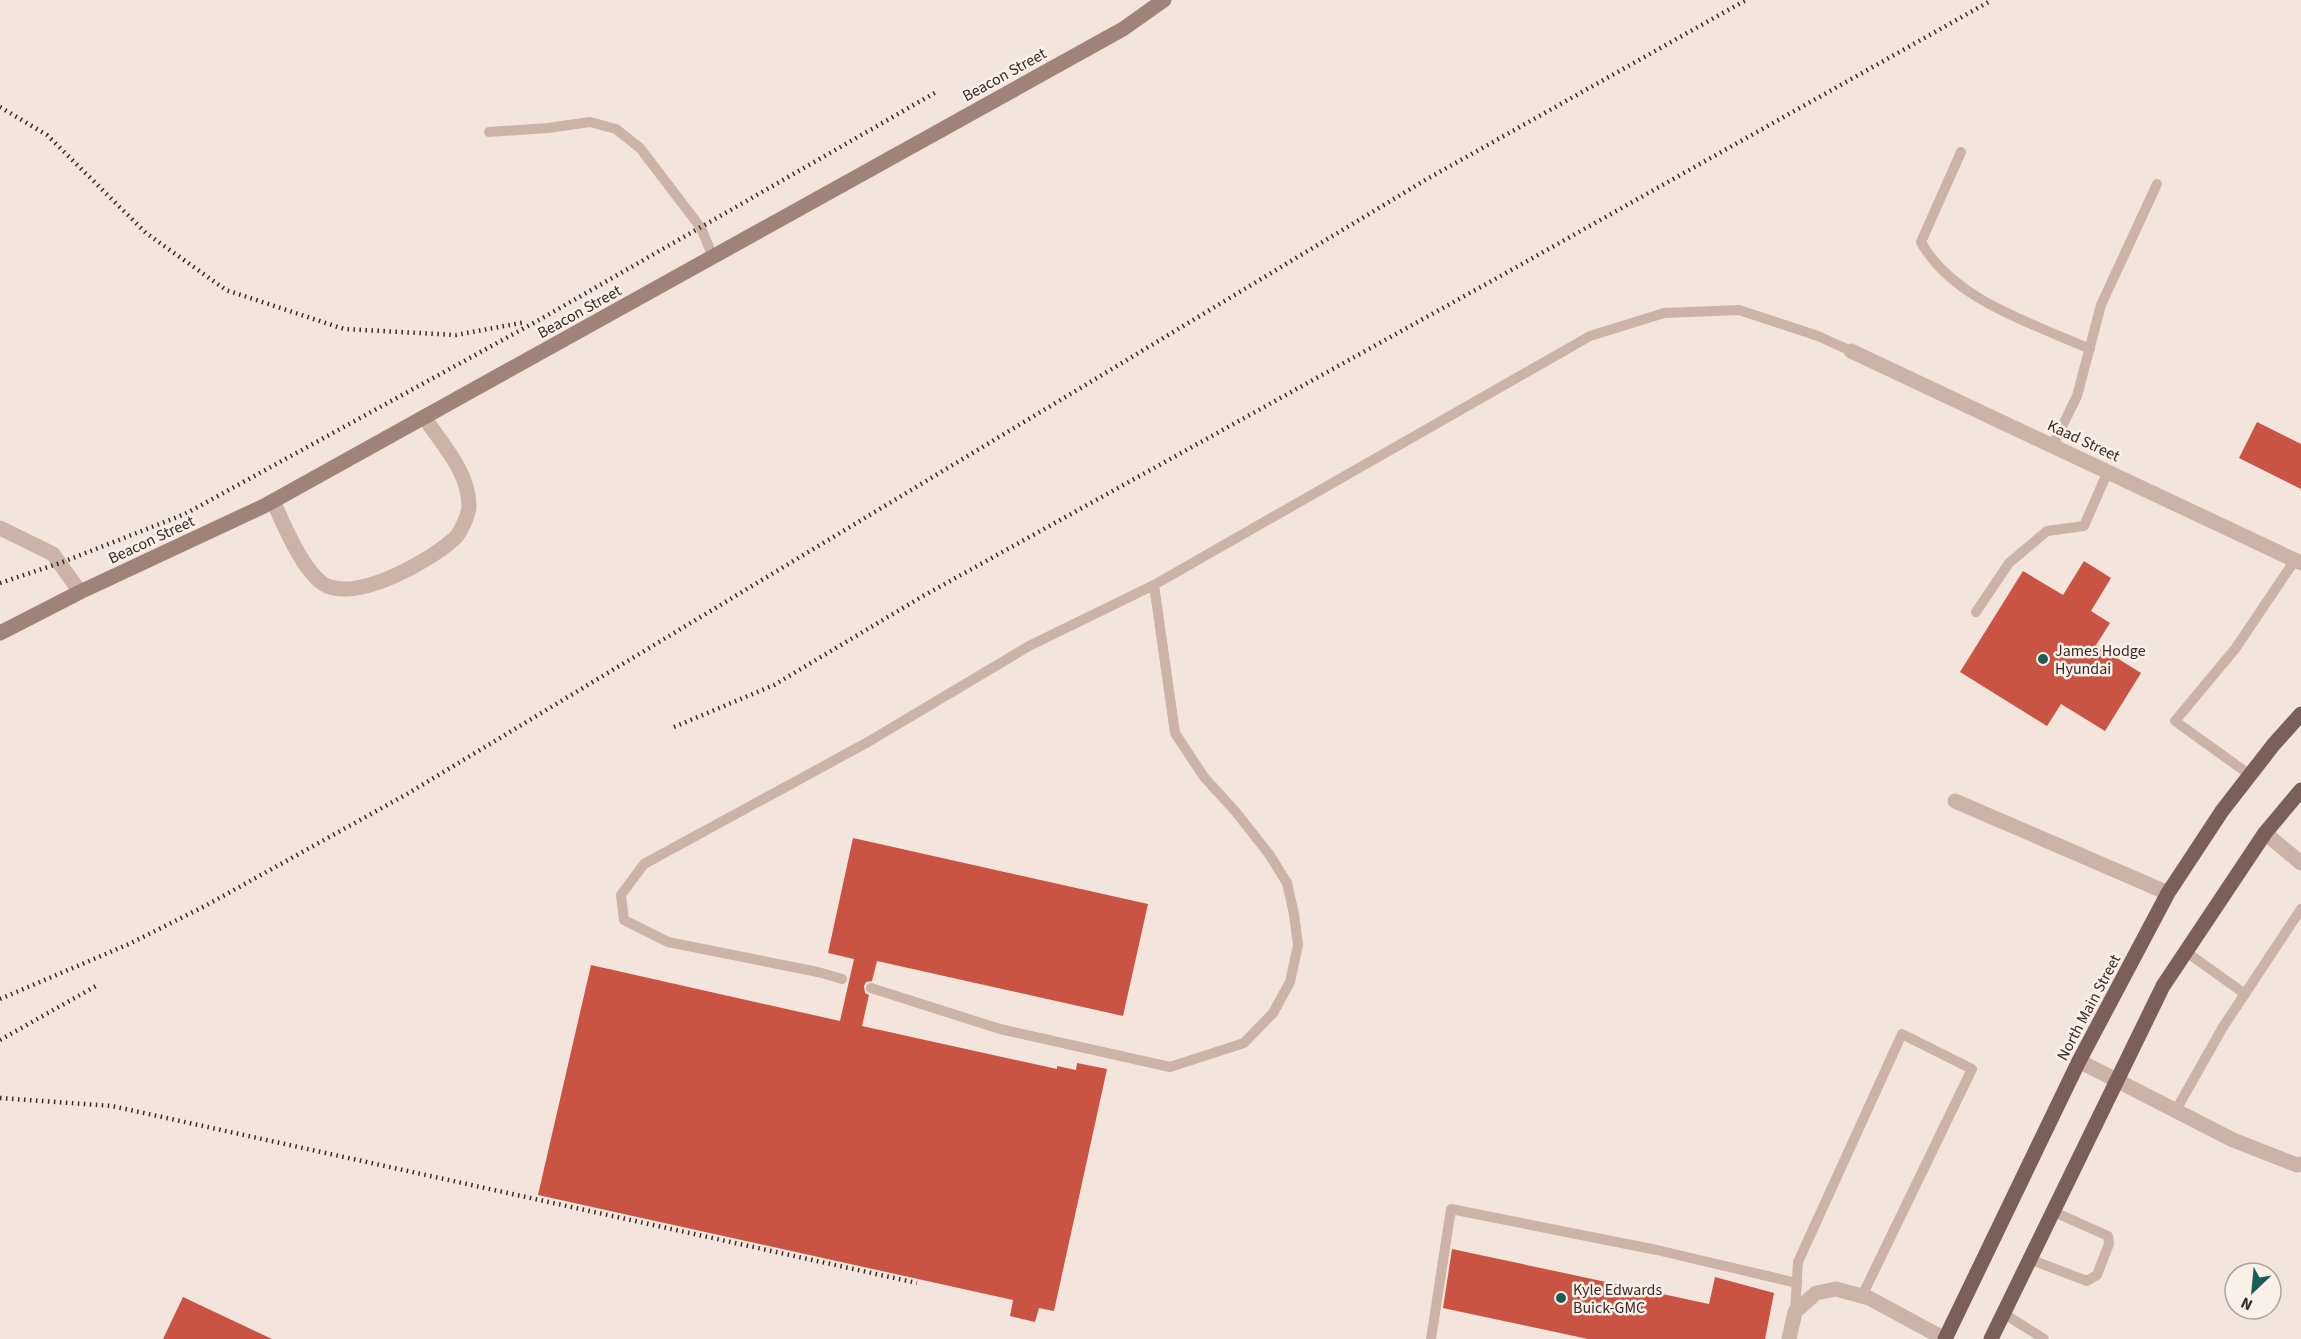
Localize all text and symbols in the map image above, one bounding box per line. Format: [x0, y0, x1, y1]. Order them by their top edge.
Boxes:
street label: Beacon Street [959, 42, 1051, 107]
street label: Beacon Street [534, 279, 626, 344]
street label: Kaad Street [2044, 415, 2124, 468]
street label: Beacon Street [105, 510, 199, 569]
place label: James Hodge Hyundai [2055, 640, 2146, 680]
marker: James Hodge Hyundai [2036, 652, 2050, 666]
street label: North Main Street [2052, 950, 2126, 1065]
north arrow [2223, 1261, 2283, 1321]
place label: Kyle Edwards Buick-GMC [1573, 1279, 1662, 1319]
marker: Kyle Edwards Buick-GMC [1554, 1291, 1568, 1305]
text: N [2237, 1291, 2256, 1316]

